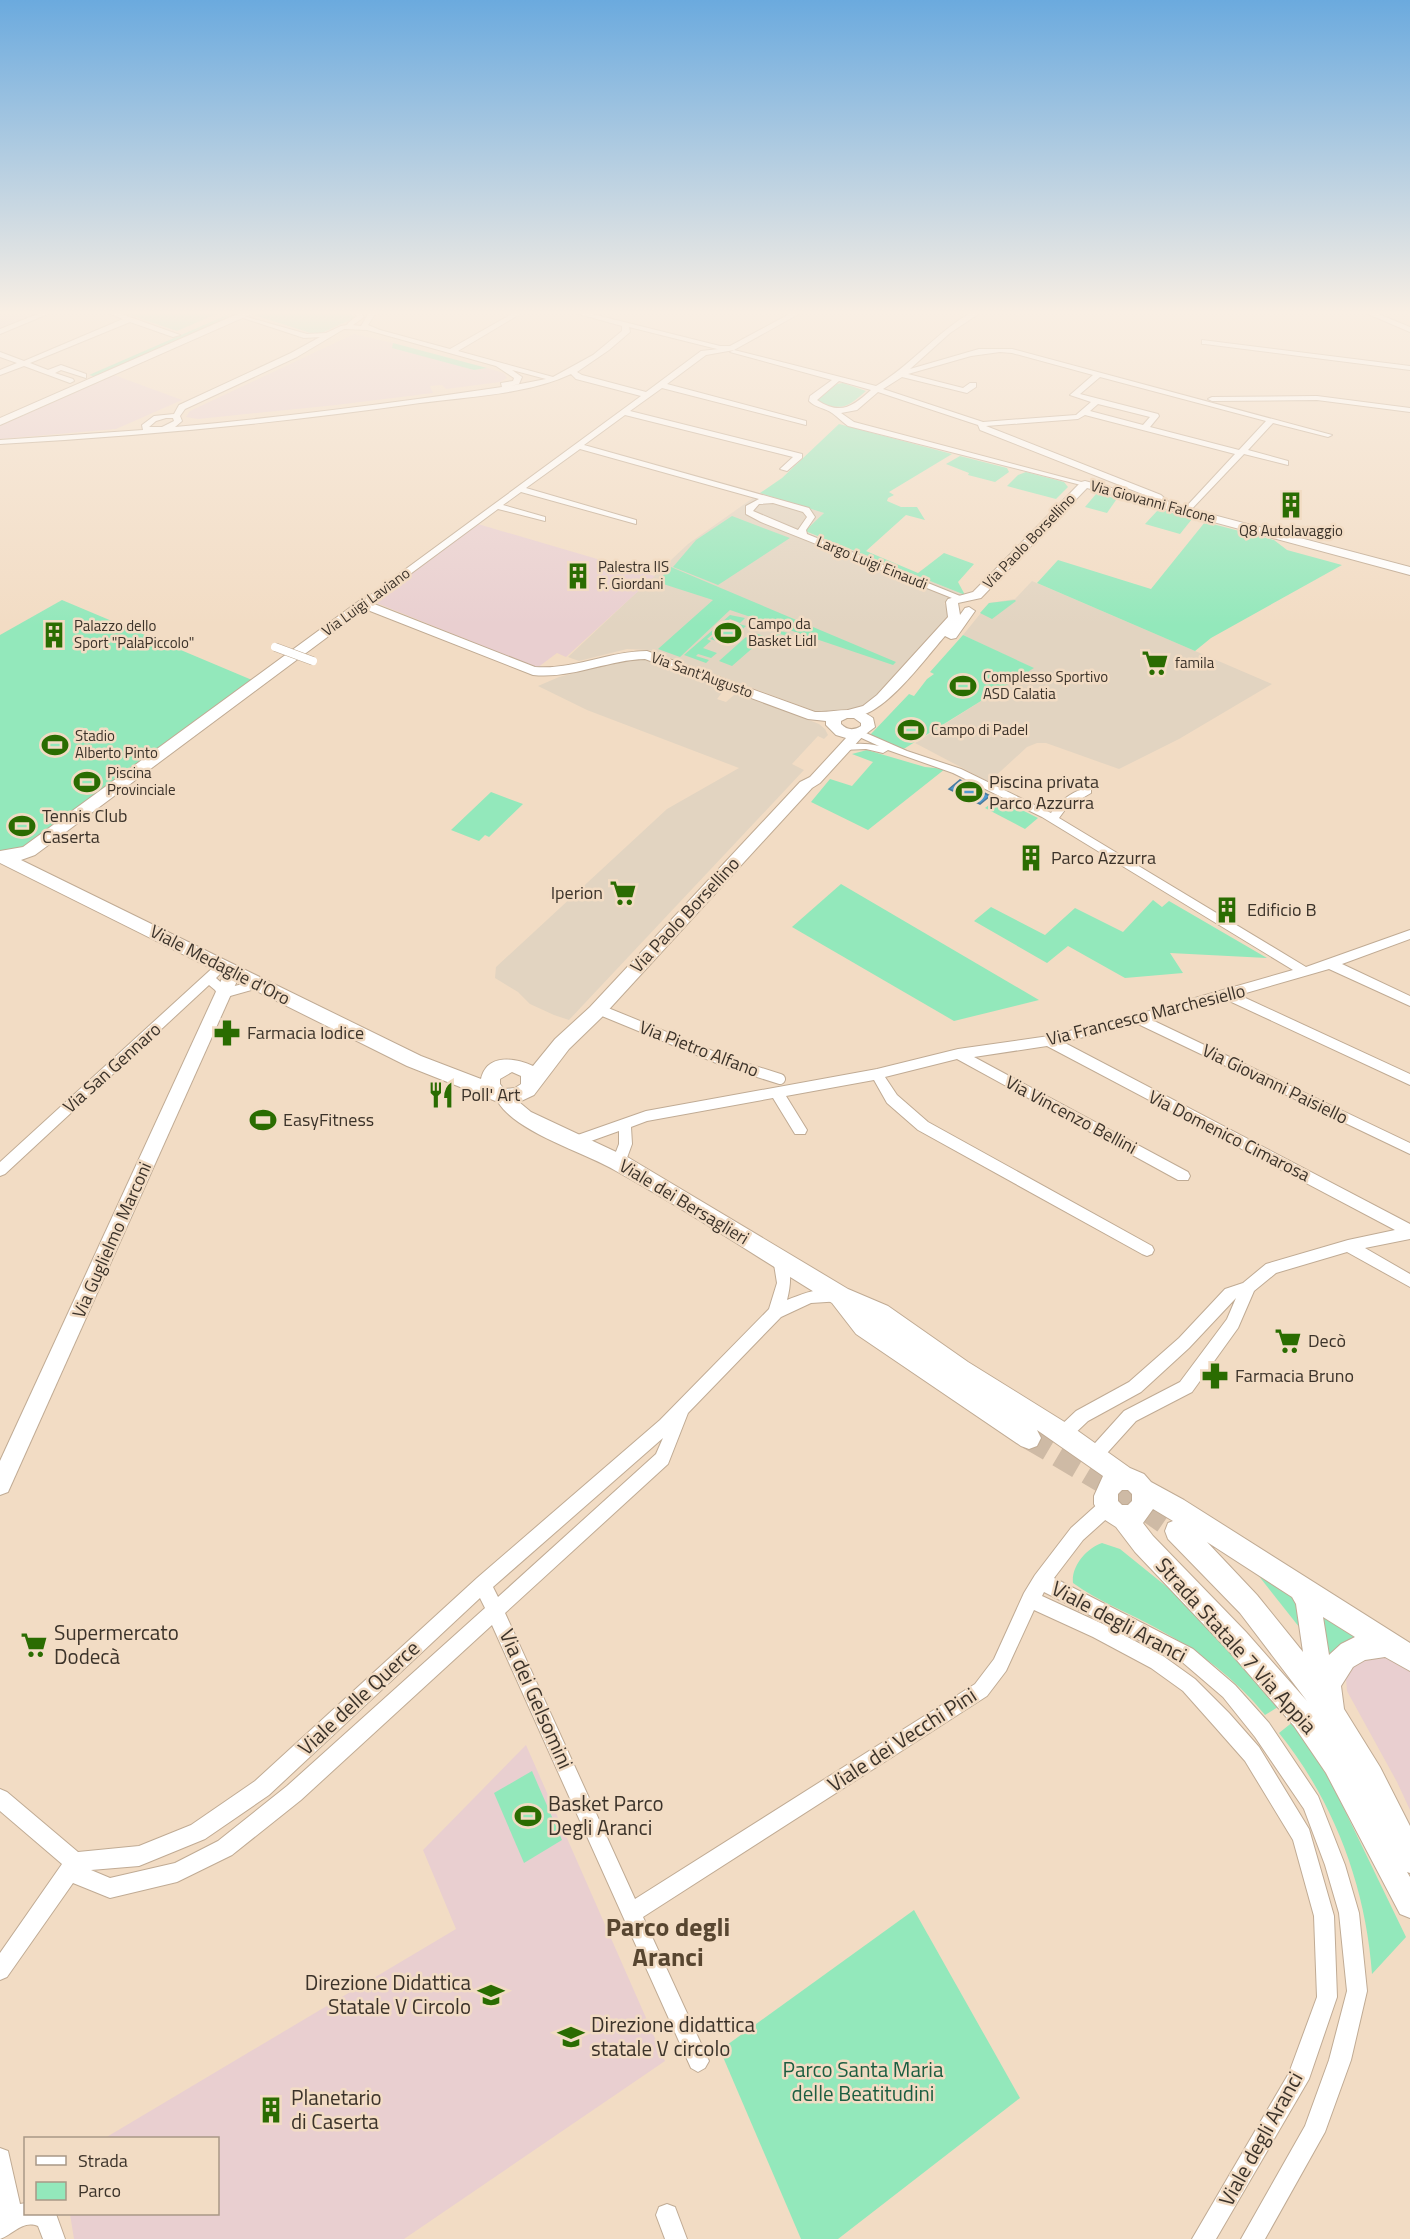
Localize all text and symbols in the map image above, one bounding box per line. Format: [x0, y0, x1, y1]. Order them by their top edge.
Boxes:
street label: Via Giovanni Falcone [1088, 474, 1218, 529]
street label: Via Paolo Borsellino [977, 488, 1080, 594]
building icon: Q8 Autolavaggio [1276, 490, 1306, 520]
place label: Q8 Autolavaggio [1239, 519, 1343, 542]
street label: Largo Luigi Einaudi [813, 530, 931, 595]
place label: Palestra IIS F. Giordani [598, 555, 669, 595]
building icon: Palestra IIS F. Giordani [563, 561, 593, 591]
street label: Via Luigi Laviano [317, 562, 415, 641]
place label: Campo da Basket Lidl [748, 612, 817, 652]
place label: Palazzo dello Sport "PalaPiccolo" [74, 614, 194, 654]
sports icon: Campo da Basket Lidl [713, 618, 743, 648]
building icon: Palazzo dello Sport "PalaPiccolo" [39, 620, 69, 650]
street label: Via Sant'Augusto [648, 645, 756, 704]
supermarket icon: famila [1140, 648, 1170, 678]
place label: famila [1175, 651, 1215, 674]
place label: Complesso Sportivo ASD Calatia [983, 665, 1108, 705]
sports icon: Complesso Sportivo ASD Calatia [948, 671, 978, 701]
sports icon: Campo di Padel [896, 715, 926, 745]
place label: Campo di Padel [931, 718, 1028, 741]
place label: Stadio Alberto Pinto [75, 724, 158, 764]
sports icon: Stadio Alberto Pinto [40, 730, 70, 760]
place label: Piscina Provinciale [107, 761, 176, 801]
sports icon: Piscina Provinciale [72, 767, 102, 797]
place label: Piscina privata Parco Azzurra [989, 768, 1099, 816]
sports icon: Piscina privata Parco Azzurra [954, 777, 984, 807]
place label: Tennis Club Caserta [42, 802, 128, 850]
sports icon: Tennis Club Caserta [7, 811, 37, 841]
building icon: Parco Azzurra [1016, 843, 1046, 873]
place label: Parco Azzurra [1051, 844, 1156, 871]
street label: Via Paolo Borsellino [624, 851, 746, 979]
supermarket icon: Iperion [608, 878, 638, 908]
place label: Iperion [551, 879, 603, 906]
building icon: Edificio B [1212, 895, 1242, 925]
place label: Edificio B [1247, 896, 1317, 923]
street label: Viale Medaglie d'Oro [145, 917, 295, 1012]
street label: Via Francesco Marchesiello [1044, 977, 1248, 1052]
street label: Via Pietro Alfano [636, 1013, 763, 1084]
street label: Via San Gennaro [57, 1016, 167, 1119]
pharmacy icon: Farmacia Iodice [212, 1018, 242, 1048]
place label: Farmacia Iodice [247, 1019, 364, 1046]
street label: Via Giovanni Paisiello [1198, 1036, 1353, 1131]
street label: Via Vincenzo Bellini [1001, 1068, 1142, 1161]
restaurant icon: Poll' Art [426, 1080, 456, 1110]
place label: Poll' Art [461, 1081, 521, 1108]
street label: Via Domenico Cimarosa [1144, 1083, 1315, 1188]
sports icon: EasyFitness [248, 1105, 278, 1135]
place label: EasyFitness [283, 1106, 374, 1133]
street label: Viale dei Bersaglieri [614, 1152, 754, 1251]
street label: Via Guglielmo Marconi [65, 1157, 158, 1322]
supermarket icon: Decò [1273, 1326, 1303, 1356]
place label: Decò [1308, 1327, 1346, 1354]
pharmacy icon: Farmacia Bruno [1200, 1361, 1230, 1391]
place label: Farmacia Bruno [1235, 1362, 1354, 1389]
street label: Strada Statale 7 Via Appia [1149, 1550, 1325, 1741]
street label: Viale degli Aranci [1046, 1572, 1193, 1670]
place label: Supermercato Dodecà [54, 1616, 179, 1672]
street label: Via dei Gelsomini [492, 1623, 582, 1774]
supermarket icon: Supermercato Dodecà [19, 1630, 49, 1660]
street label: Viale delle Querce [290, 1632, 426, 1762]
street label: Viale dei Vecchi Pini [821, 1679, 982, 1799]
place label: Basket Parco Degli Aranci [548, 1787, 664, 1843]
sports icon: Basket Parco Degli Aranci [513, 1801, 543, 1831]
district label: Parco degli Aranci [606, 1907, 730, 1976]
place label: Direzione Didattica Statale V Circolo [305, 1966, 471, 2022]
school or university icon: Direzione Didattica Statale V Circolo [476, 1980, 506, 2010]
place label: Direzione didattica statale V circolo [591, 2008, 755, 2064]
school or university icon: Direzione didattica statale V circolo [556, 2022, 586, 2052]
park label: Parco Santa Maria delle Beatitudini [783, 2053, 944, 2109]
street label: Viale degli Aranci [1210, 2065, 1310, 2212]
place label: Planetario di Caserta [291, 2081, 382, 2137]
building icon: Planetario di Caserta [256, 2095, 286, 2125]
legend [24, 2137, 219, 2215]
text: Strada [78, 2147, 128, 2174]
text: Parco [78, 2177, 121, 2204]

